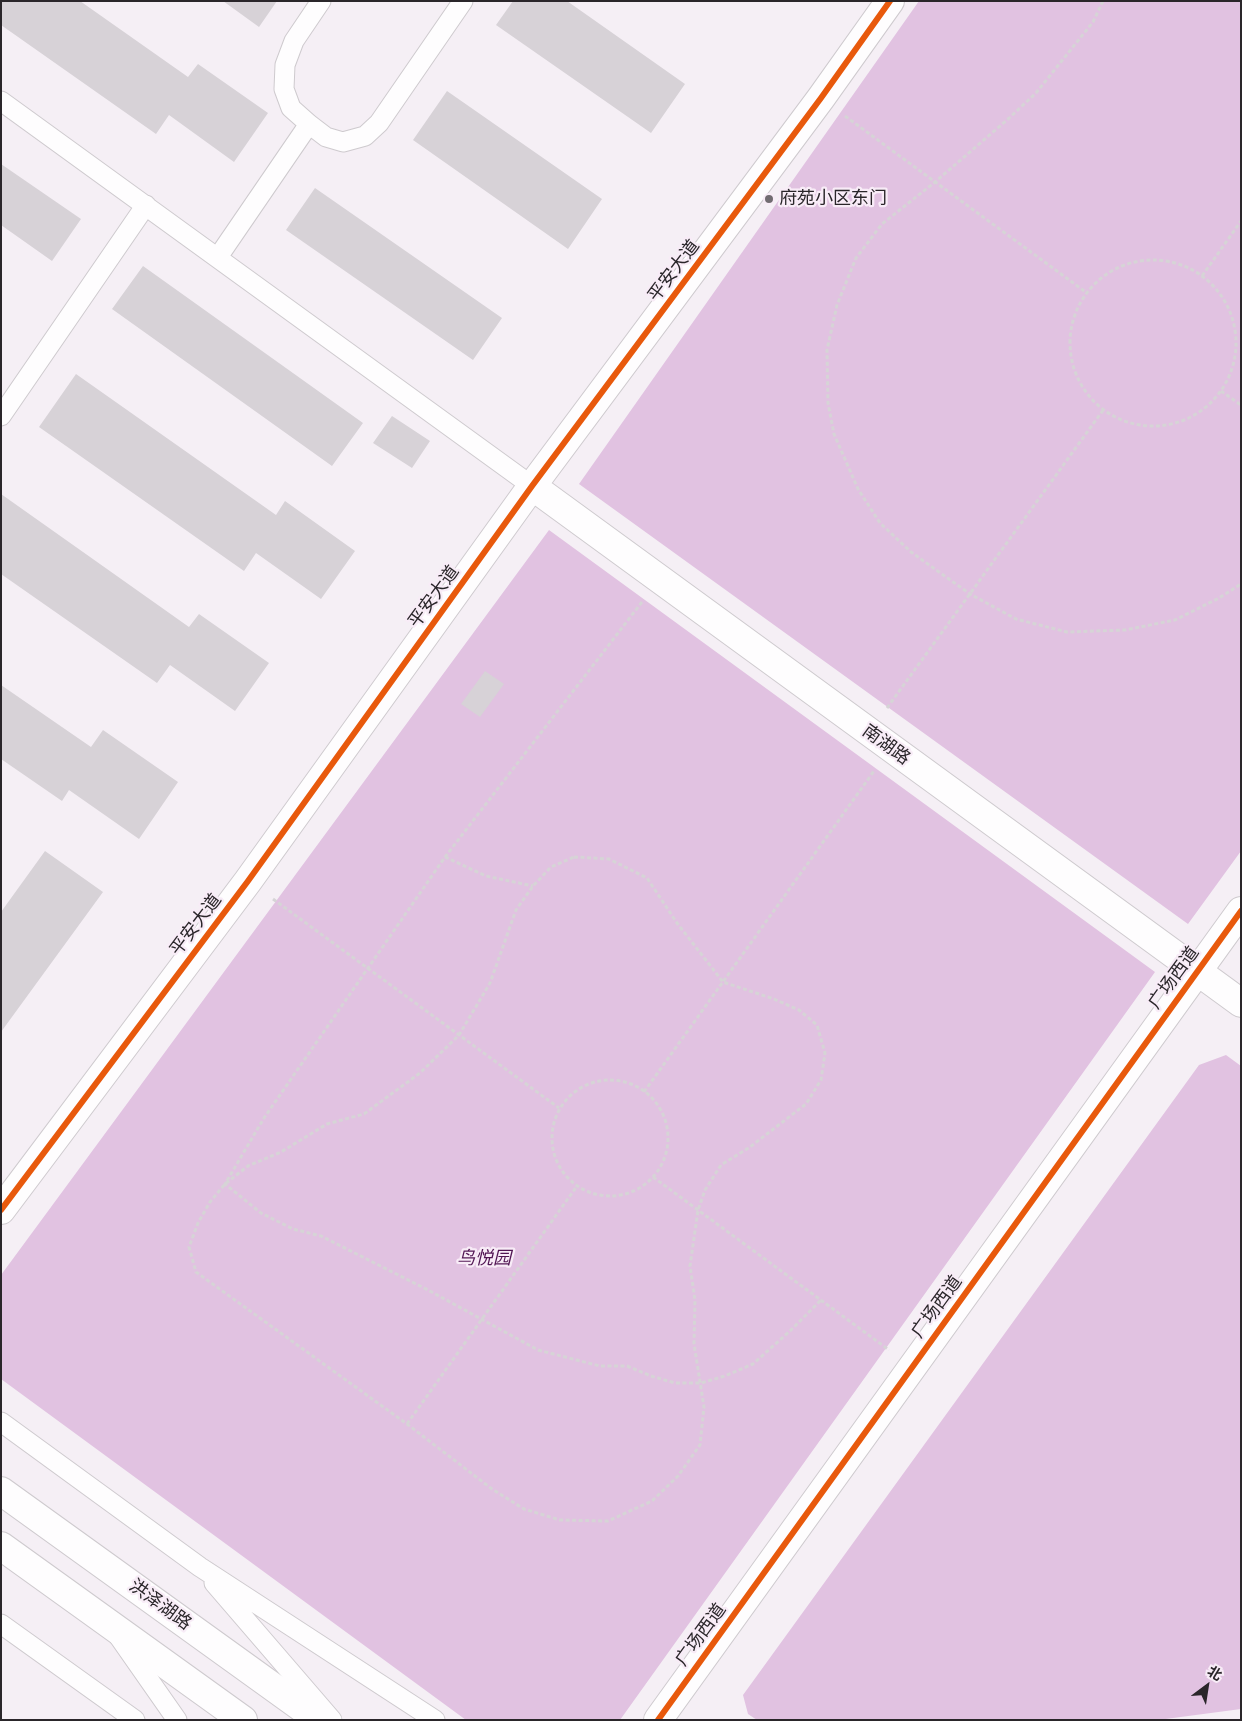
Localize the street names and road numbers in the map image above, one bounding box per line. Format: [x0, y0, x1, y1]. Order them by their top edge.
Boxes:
street label: 平安大道 [644, 236, 704, 306]
street label: 平安大道 [404, 562, 464, 632]
street label: 南湖路 [858, 720, 914, 770]
street label: 平安大道 [166, 890, 226, 960]
street label: 广场西道 [1144, 943, 1204, 1013]
street label: 广场西道 [907, 1272, 967, 1342]
street label: 洪泽湖路 [125, 1575, 195, 1635]
street label: 广场西道 [671, 1600, 731, 1670]

